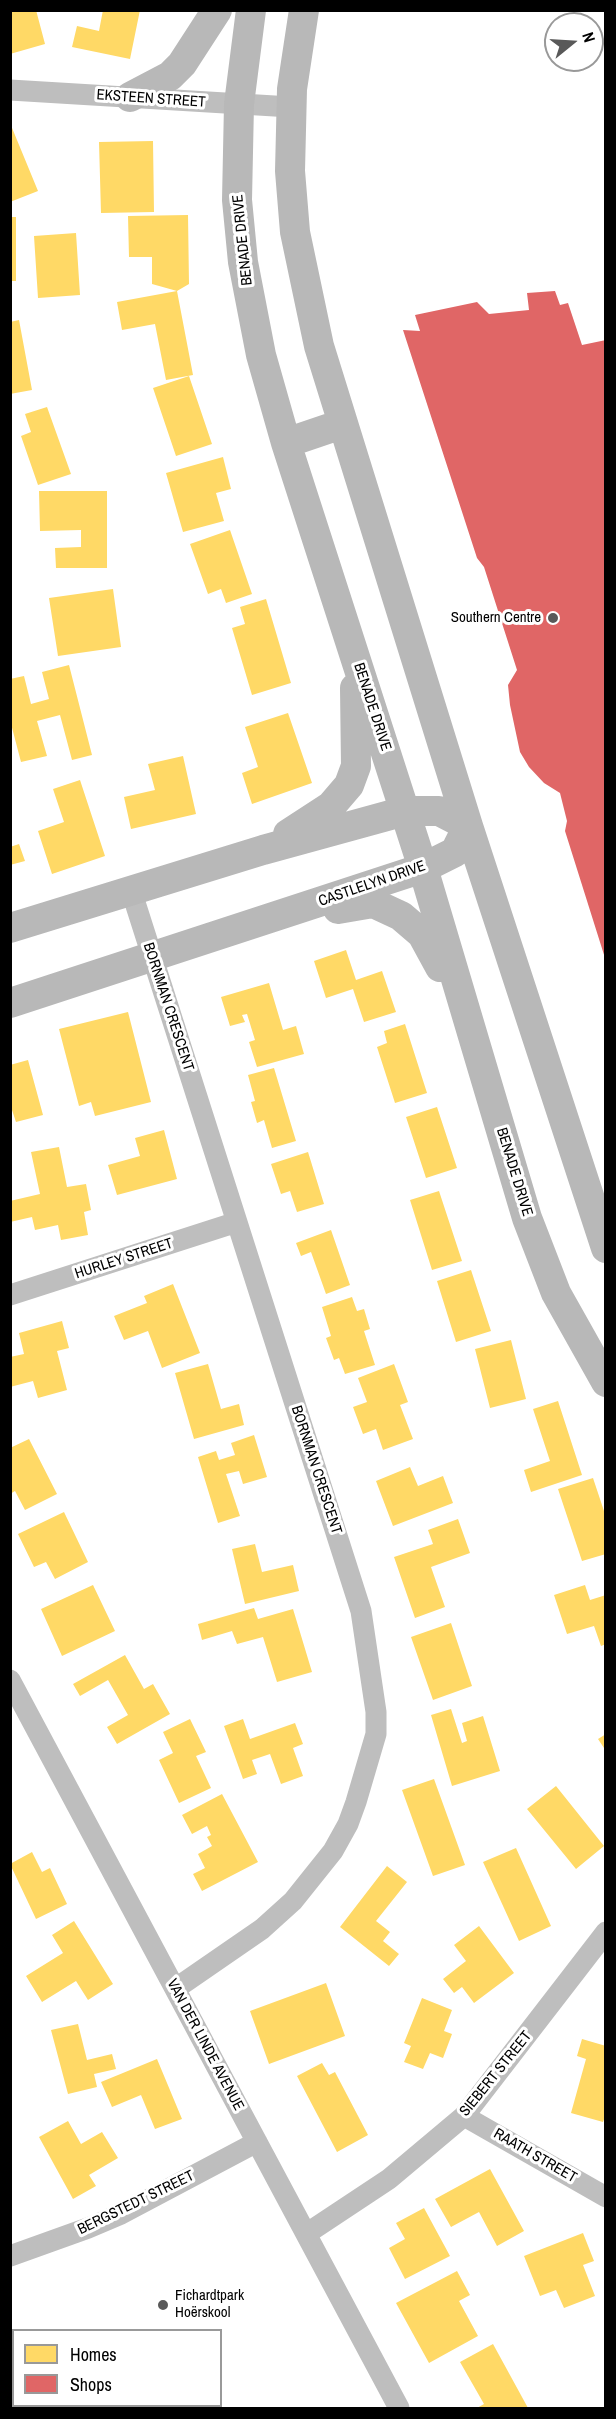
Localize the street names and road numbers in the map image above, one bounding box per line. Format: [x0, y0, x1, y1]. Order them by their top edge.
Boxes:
street label: EKSTEEN STREET [96, 86, 206, 112]
street label: BENADE DRIVE [229, 194, 257, 286]
street label: BENADE DRIVE [349, 661, 395, 753]
street label: CASTLELYN DRIVE [316, 857, 428, 911]
street label: BORNMAN CRESCENT [139, 941, 197, 1073]
street label: BENADE DRIVE [492, 1126, 536, 1218]
street label: HURLEY STREET [73, 1235, 175, 1283]
street label: BORNMAN CRESCENT [287, 1404, 345, 1536]
street label: VAN DER LINDE AVENUE [163, 1976, 247, 2114]
street label: SIEBERT STREET [456, 2028, 536, 2120]
street label: RAATH STREET [490, 2125, 580, 2187]
street label: BERGSTEDT STREET [75, 2167, 197, 2239]

